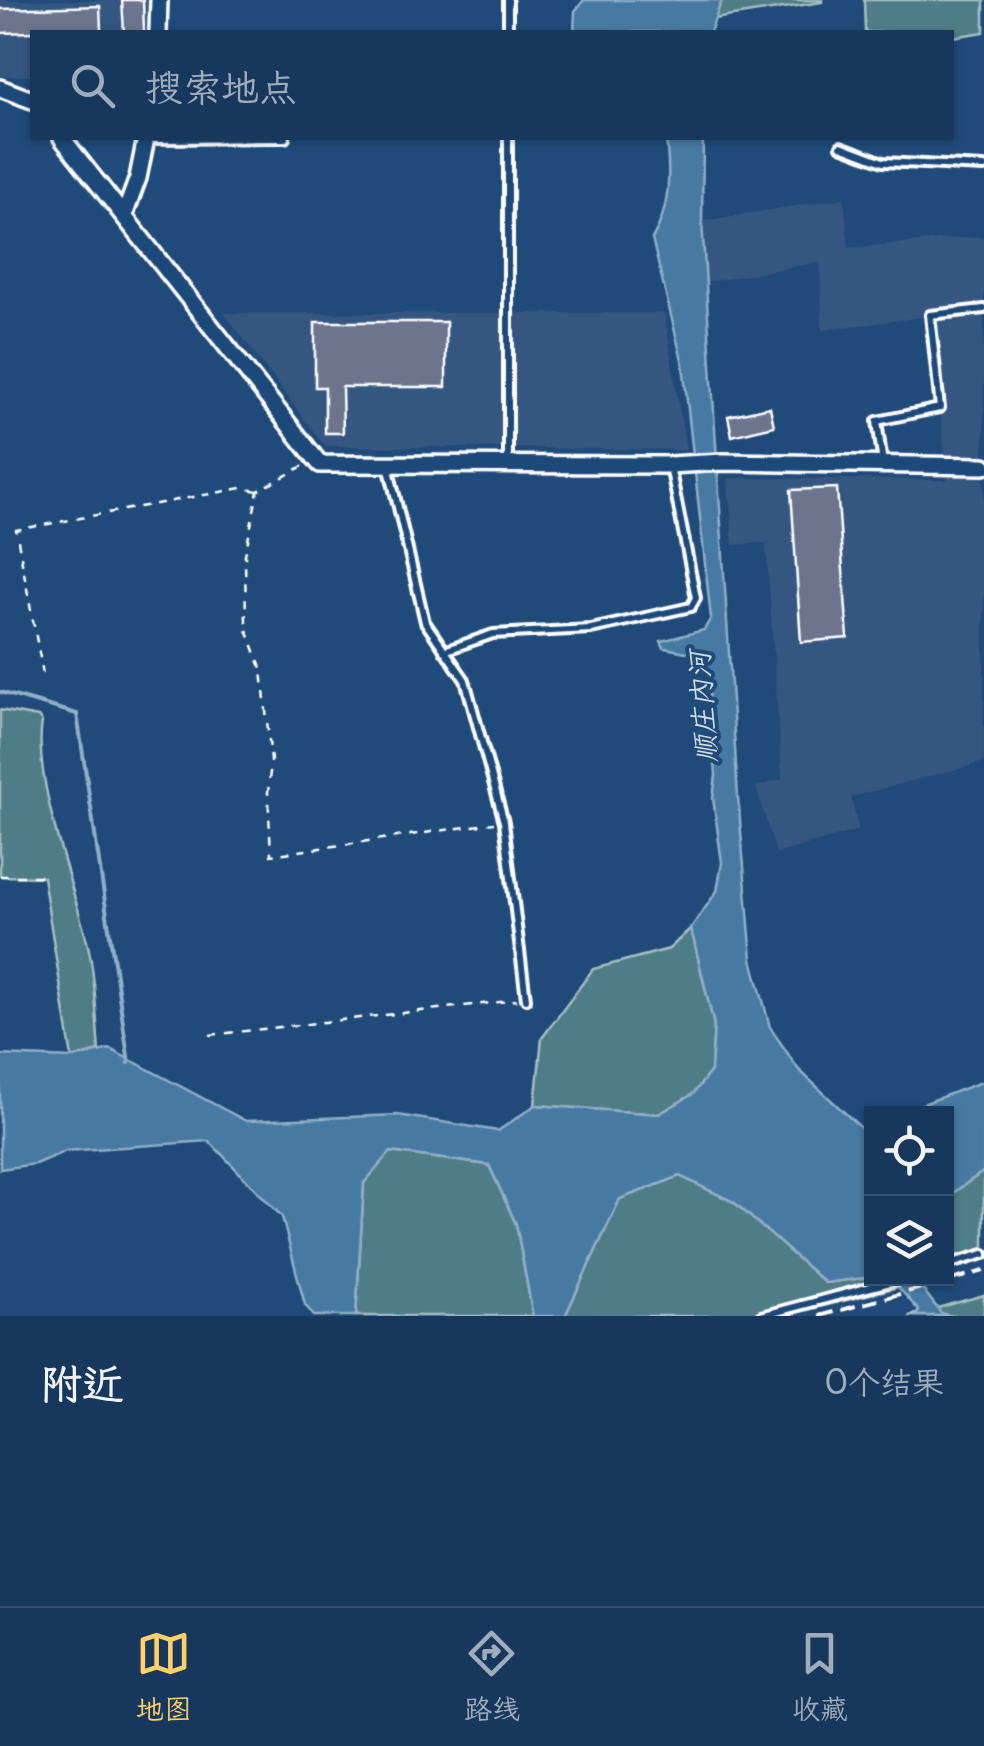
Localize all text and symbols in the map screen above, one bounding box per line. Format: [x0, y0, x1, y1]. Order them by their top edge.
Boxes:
search box [30, 30, 954, 140]
text: 搜索地点 [145, 57, 297, 114]
icon: search [65, 58, 120, 113]
water label: 顺庄内河 [675, 646, 726, 764]
map controls [864, 1106, 954, 1286]
button: locate [864, 1106, 954, 1196]
button: layers [864, 1196, 954, 1286]
text: 附近 [40, 1350, 124, 1413]
text: 0个结果 [825, 1357, 944, 1405]
tab: 地图 [136, 1626, 192, 1729]
tab: 路线 [464, 1626, 520, 1729]
tab: 收藏 [792, 1626, 848, 1729]

